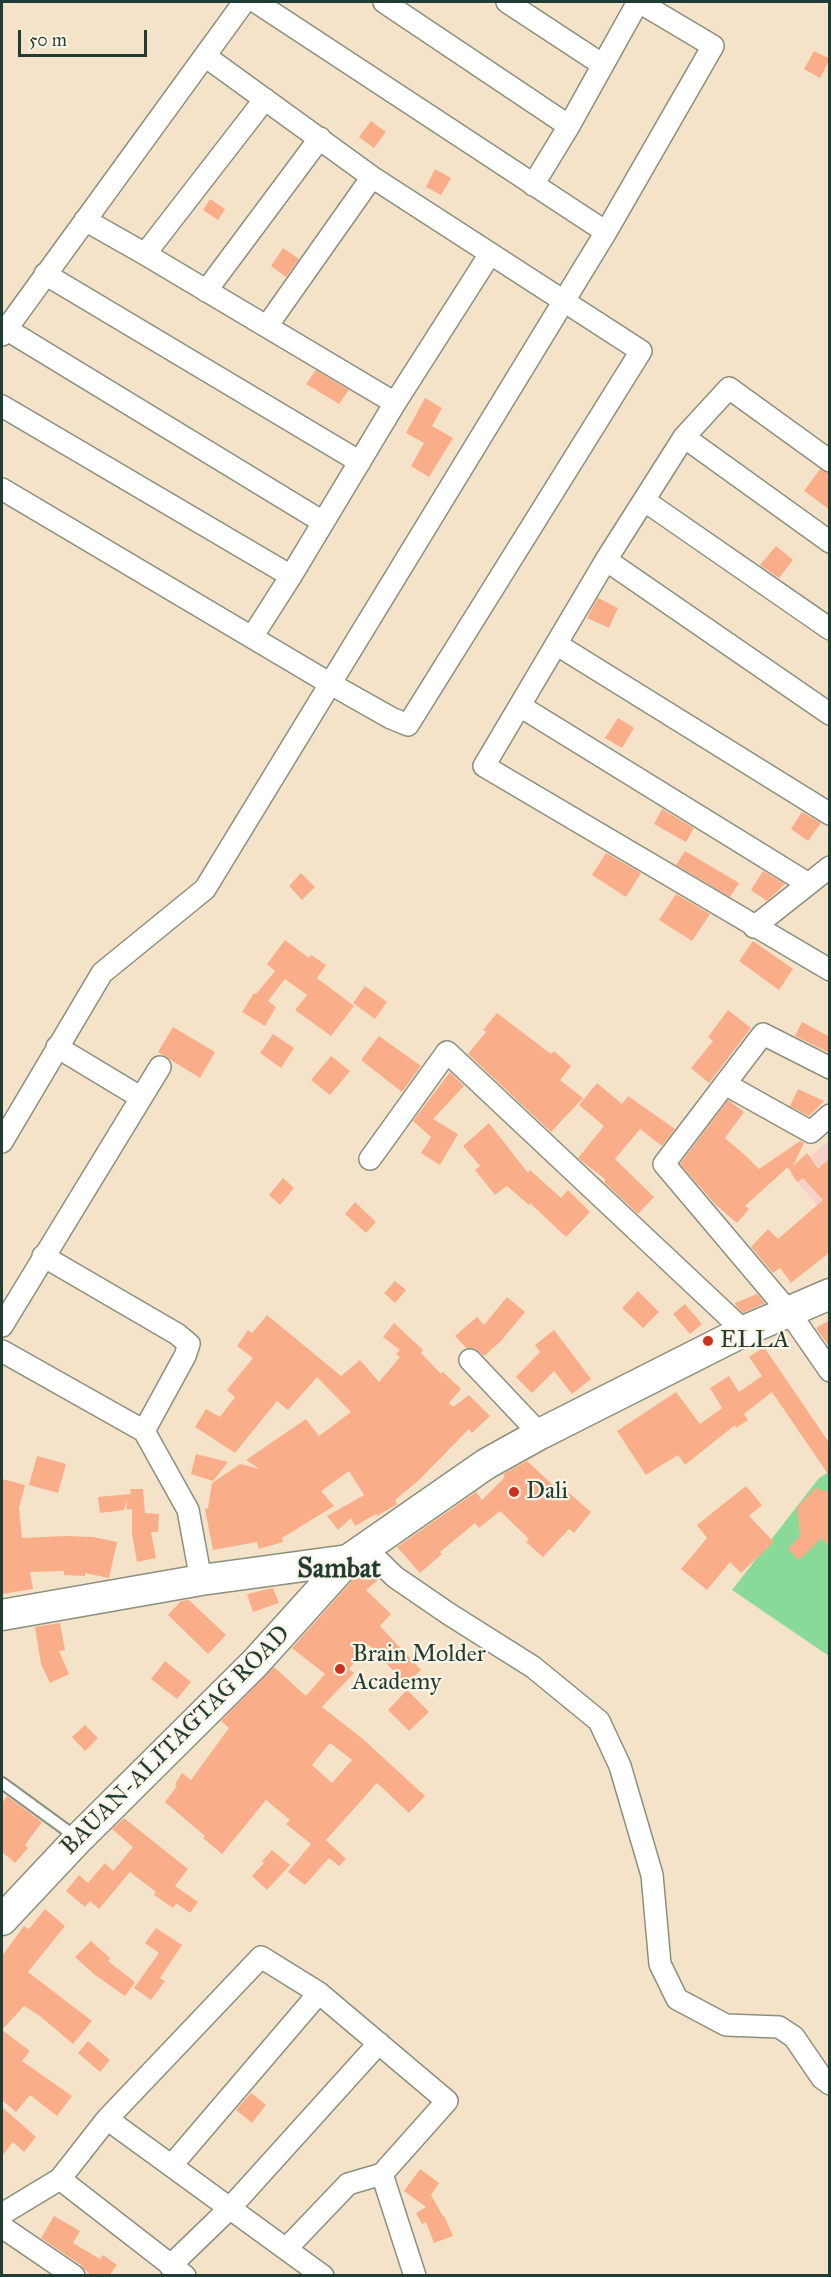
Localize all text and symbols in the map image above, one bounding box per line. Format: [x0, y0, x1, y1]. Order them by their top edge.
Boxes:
scale bar [21, 18, 150, 56]
text: 50 m [29, 29, 67, 51]
place label: ELLA [720, 1327, 790, 1355]
marker: ELLA [701, 1334, 715, 1348]
place label: Dali [526, 1478, 568, 1506]
marker: Dali [507, 1485, 521, 1499]
district label: Sambat [297, 1554, 381, 1586]
street label: BAUAN-ALITAGTAG ROAD [55, 1620, 297, 1862]
place label: Brain Molder Academy [352, 1641, 486, 1697]
marker: Brain Molder Academy [333, 1662, 347, 1676]

